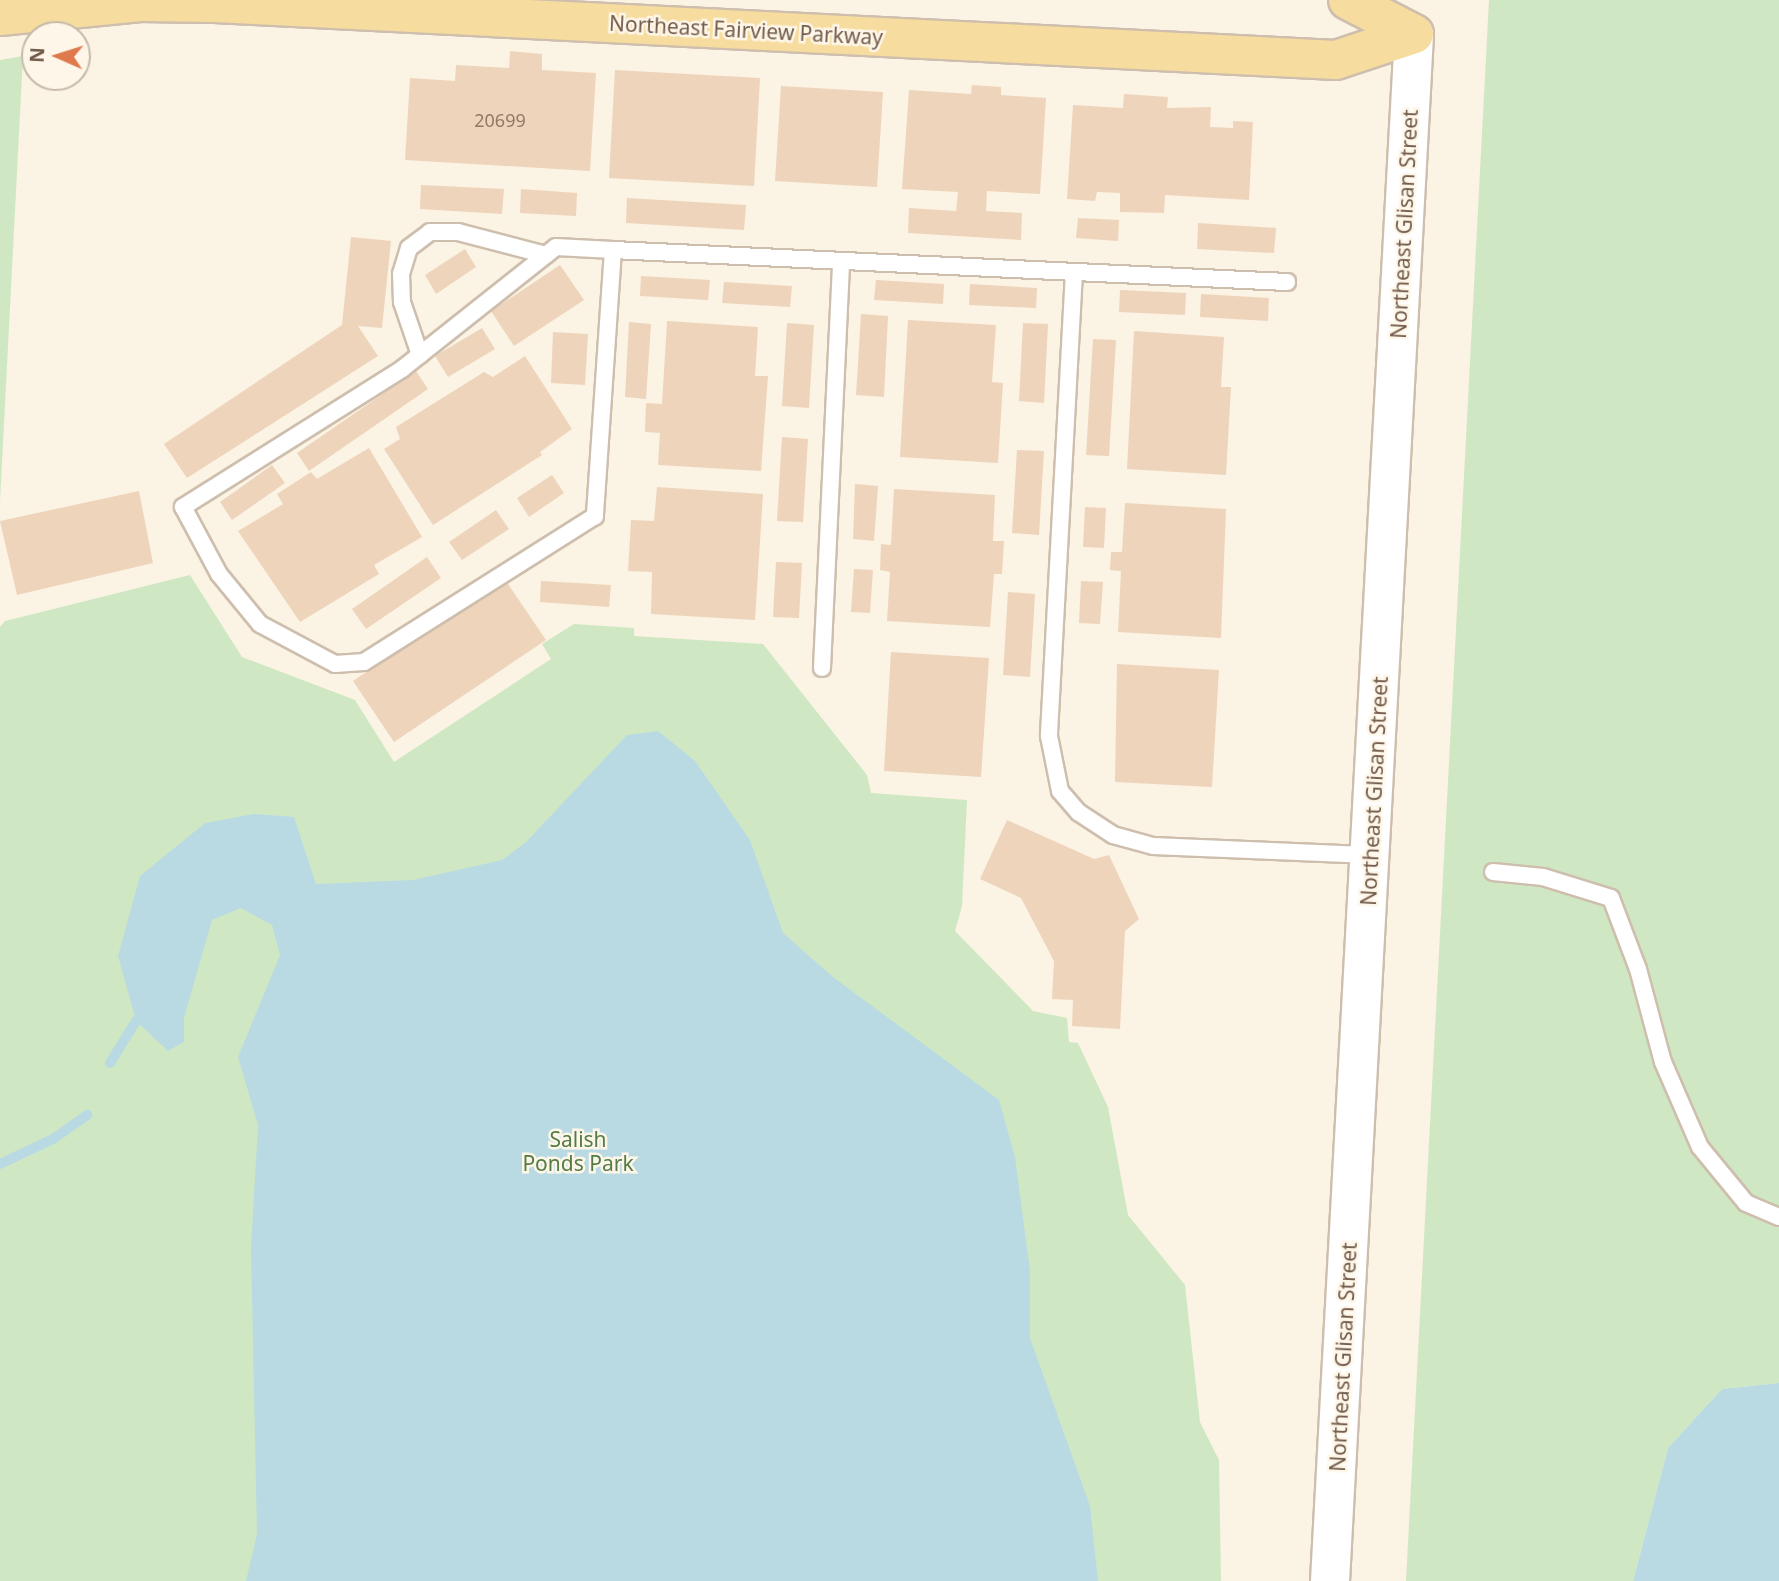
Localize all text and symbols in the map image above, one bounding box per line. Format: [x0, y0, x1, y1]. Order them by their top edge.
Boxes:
street label: Northeast Fairview Parkway [608, 10, 884, 50]
north arrow [21, 21, 91, 91]
text: N [24, 47, 50, 63]
house number: 20699 [474, 109, 526, 131]
street label: Northeast Glisan Street [1385, 109, 1423, 339]
street label: Northeast Glisan Street [1355, 676, 1393, 906]
park label: Salish Ponds Park [522, 1126, 634, 1176]
street label: Northeast Glisan Street [1324, 1242, 1362, 1472]

